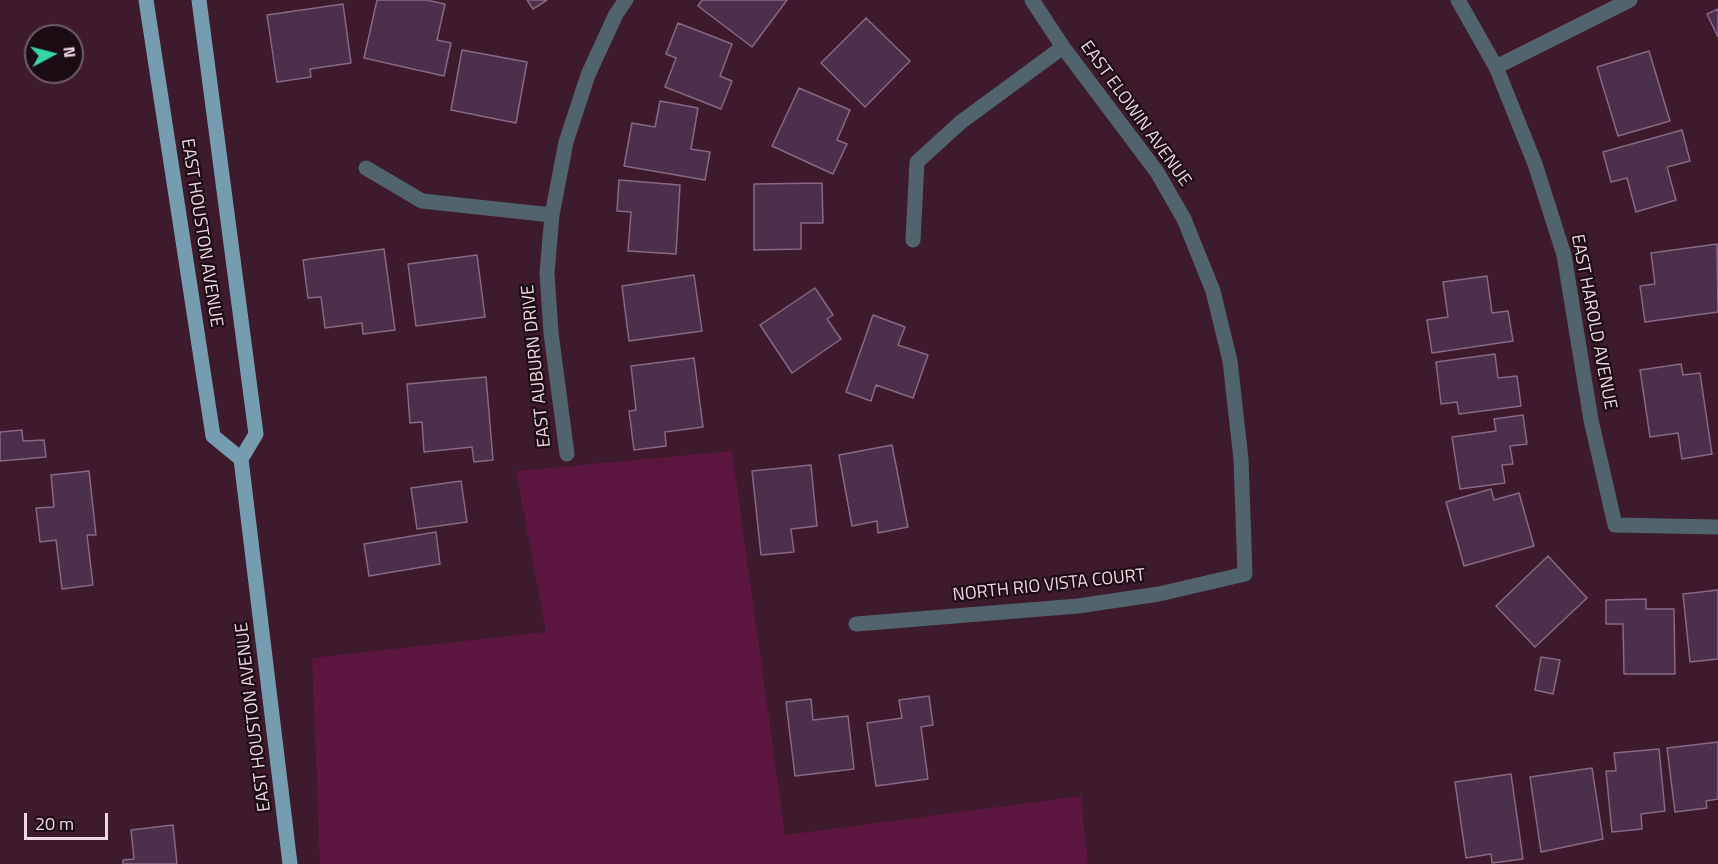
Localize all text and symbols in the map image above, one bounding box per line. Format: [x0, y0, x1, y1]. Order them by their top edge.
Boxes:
north arrow [24, 24, 84, 84]
street label: EAST ELOWIN AVENUE [1075, 37, 1195, 191]
text: N [57, 45, 82, 59]
street label: EAST HOUSTON AVENUE [175, 137, 227, 329]
street label: EAST HAROLD AVENUE [1565, 233, 1621, 411]
street label: EAST AUBURN DRIVE [518, 284, 556, 448]
street label: NORTH RIO VISTA COURT [952, 565, 1146, 607]
street label: EAST HOUSTON AVENUE [232, 621, 276, 813]
scale bar [27, 801, 111, 839]
text: 20 m [35, 810, 74, 837]

